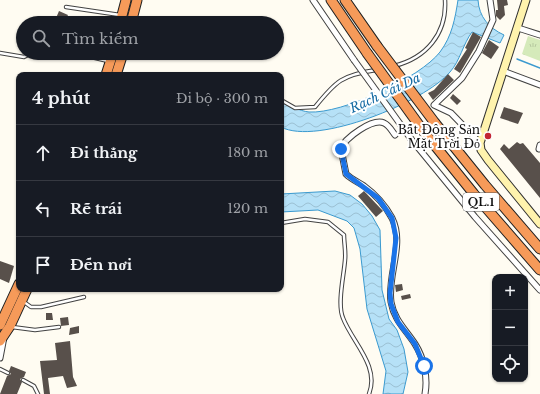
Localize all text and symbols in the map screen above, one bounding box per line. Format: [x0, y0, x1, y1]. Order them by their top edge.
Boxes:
search box [16, 16, 284, 60]
icon: search [30, 27, 52, 49]
text: Tìm kiếm [62, 29, 138, 48]
water label: Rạch Cái Da [346, 69, 423, 117]
text: 4 phút [32, 88, 90, 109]
text: Đi bộ · 300 m [176, 90, 268, 107]
place label: Bất Động Sản Mặt Trời Đỏ [398, 122, 480, 151]
marker: Bất Động Sản Mặt Trời Đỏ [483, 131, 493, 141]
route end [332, 140, 350, 158]
icon: ahead [32, 142, 54, 164]
text: Đi thẳng [70, 143, 137, 162]
text: 180 m [227, 144, 268, 161]
road number: QL.1 [463, 193, 499, 211]
icon: left [32, 198, 54, 220]
text: Rẽ trái [70, 199, 122, 218]
text: 120 m [227, 200, 268, 217]
icon: arrive [32, 254, 54, 276]
text: Đến nơi [70, 255, 132, 274]
map controls [492, 274, 528, 382]
button: + [492, 274, 528, 310]
button: − [492, 310, 528, 346]
button: locate [492, 346, 528, 382]
route start [415, 357, 433, 375]

